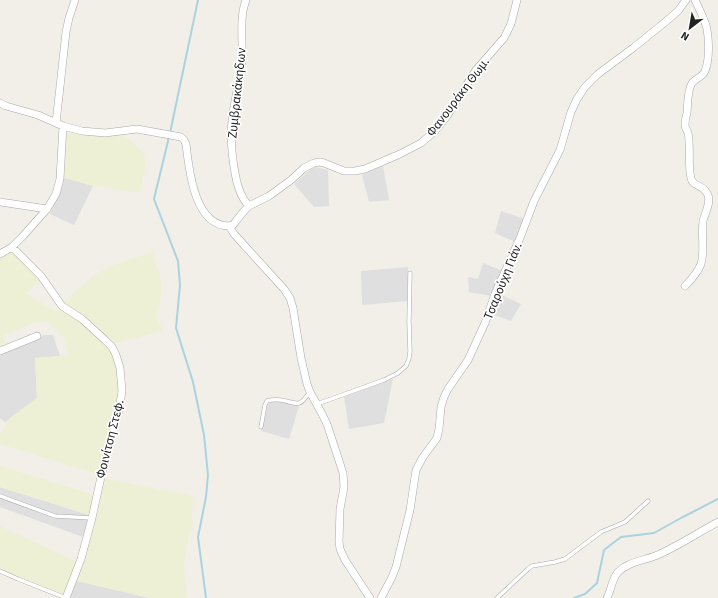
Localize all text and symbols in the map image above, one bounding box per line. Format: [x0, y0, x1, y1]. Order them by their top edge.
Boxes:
north arrow [670, 8, 710, 48]
text: N [678, 28, 692, 44]
street label: Ζυμβρακάκηδων [223, 47, 251, 139]
street label: Φανουράκη Θωμ. [422, 54, 494, 140]
street label: Τσαρούχη Γιάν. [479, 240, 527, 322]
street label: Φοινίτση Στεφ. [91, 397, 129, 481]

